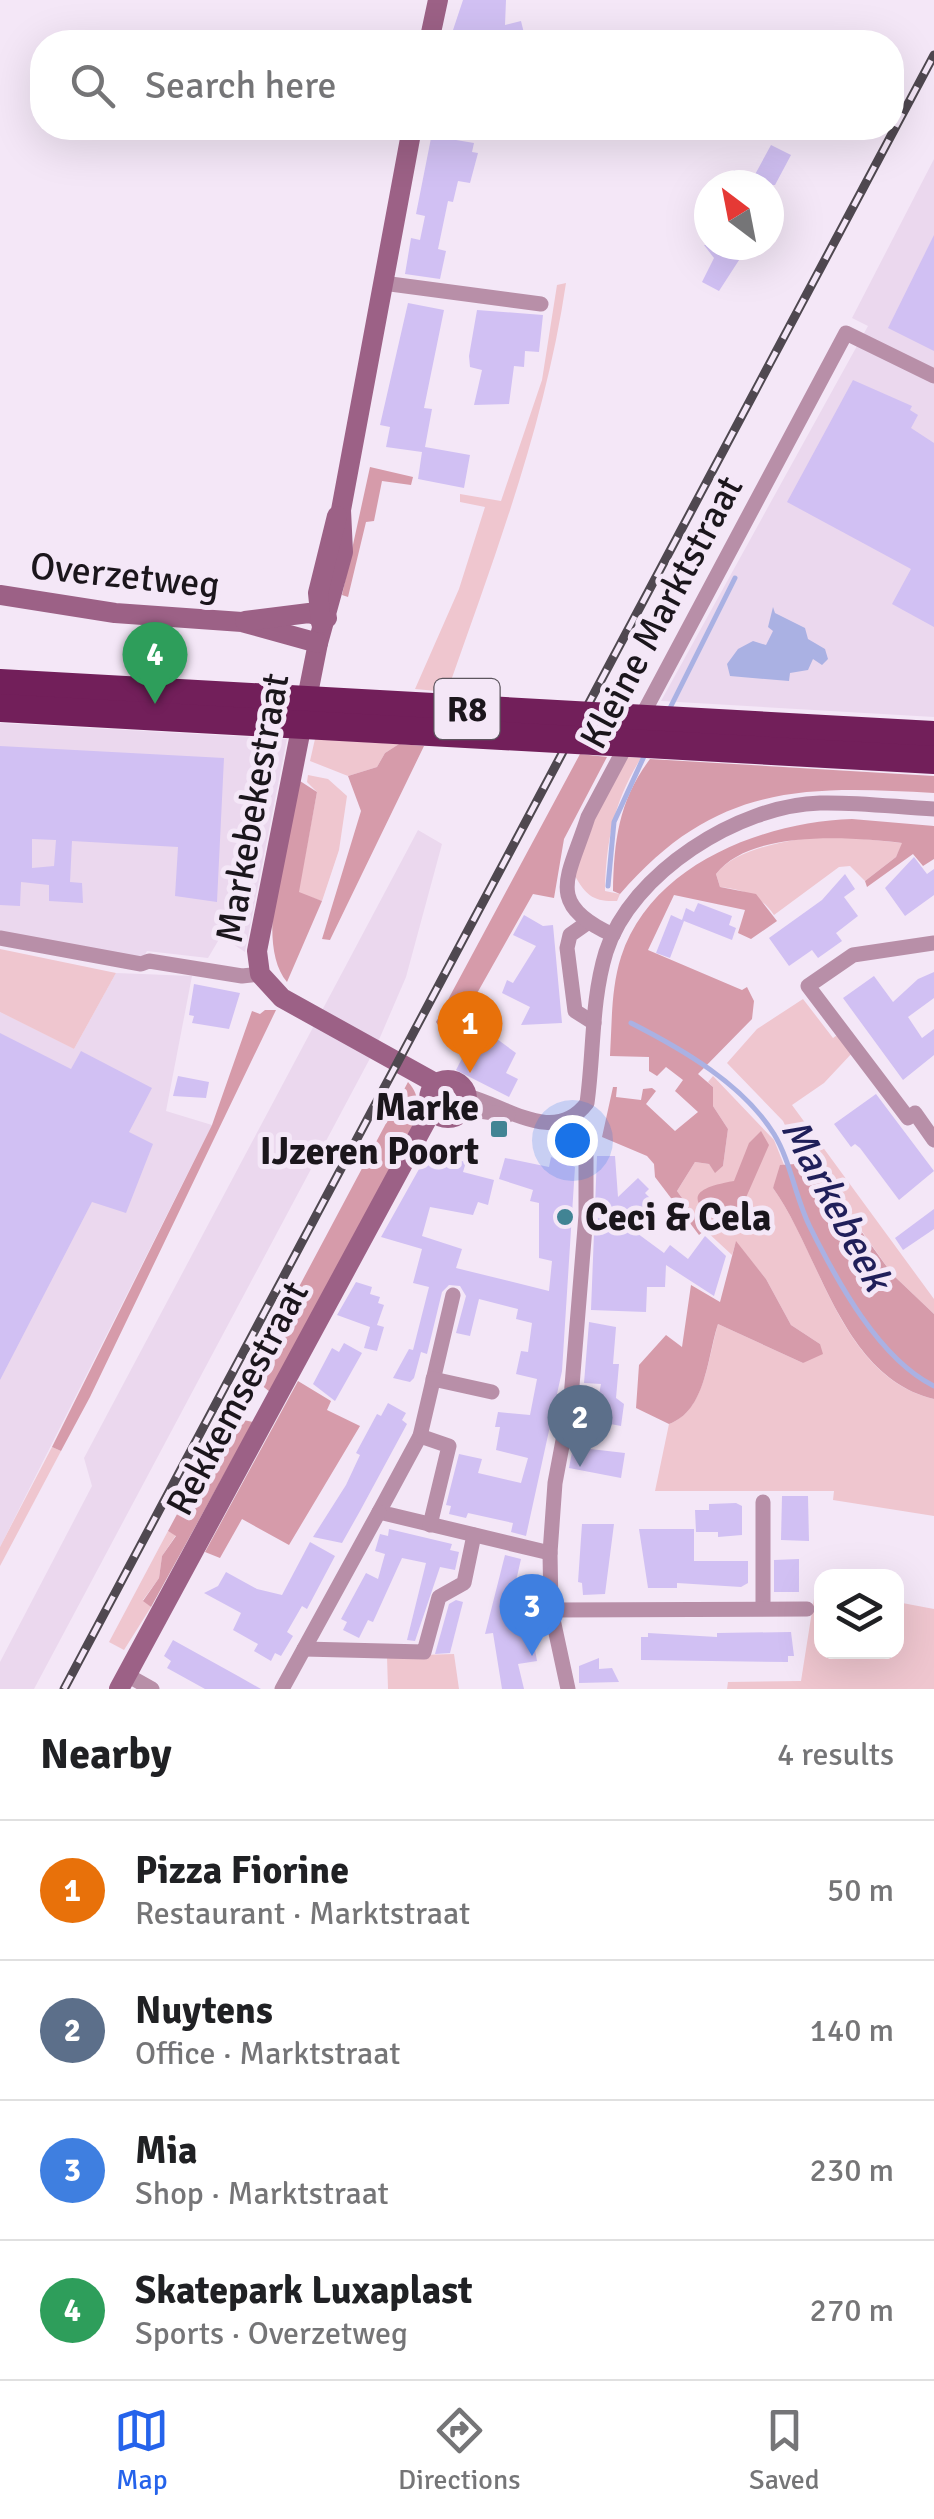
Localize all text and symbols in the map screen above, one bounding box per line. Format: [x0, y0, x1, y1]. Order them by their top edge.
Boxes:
search box [30, 30, 904, 140]
icon: search [65, 58, 120, 113]
text: Search here [145, 62, 337, 109]
north arrow [694, 170, 784, 260]
street label: Kleine Marktstraat [570, 468, 753, 757]
street label: Overzetweg [28, 542, 222, 609]
pin: 4 [122, 622, 188, 704]
street label: Markebekestraat [206, 670, 299, 946]
road number: R8 [434, 679, 500, 739]
pin: 1 [438, 990, 502, 1073]
place label: Marke IJzeren Poort [260, 1084, 479, 1175]
water label: Markebeek [770, 1110, 904, 1302]
your location [547, 1115, 598, 1166]
marker: Marke IJzeren Poort [488, 1118, 510, 1140]
place label: Ceci & Cela [585, 1194, 772, 1241]
marker: Ceci & Cela [554, 1206, 576, 1228]
street label: Rekkemsestraat [156, 1273, 319, 1523]
pin: 2 [548, 1384, 612, 1467]
map controls [814, 1569, 904, 1659]
button: layers [814, 1569, 904, 1659]
pin: 3 [500, 1574, 564, 1656]
text: Nearby [40, 1729, 172, 1780]
text: 4 results [777, 1735, 894, 1774]
text: Pizza Fiorine [135, 1847, 349, 1894]
text: 1 [64, 1871, 81, 1910]
text: 50 m [827, 1871, 894, 1910]
text: Restaurant · Marktstraat [135, 1894, 470, 1933]
text: Nuytens [135, 1987, 273, 2034]
text: 2 [64, 2011, 81, 2050]
text: 140 m [810, 2011, 894, 2050]
text: Office · Marktstraat [135, 2034, 400, 2073]
text: Mia [135, 2127, 198, 2174]
text: 3 [64, 2151, 81, 2190]
text: 230 m [810, 2151, 894, 2190]
text: Shop · Marktstraat [135, 2174, 389, 2213]
text: Skatepark Luxaplast [135, 2267, 472, 2314]
text: 4 [64, 2291, 81, 2330]
text: 270 m [810, 2291, 894, 2330]
text: Sports · Overzetweg [135, 2314, 408, 2353]
tab: Map [114, 2403, 169, 2497]
tab: Directions [398, 2403, 520, 2497]
tab: Saved [749, 2403, 820, 2497]

